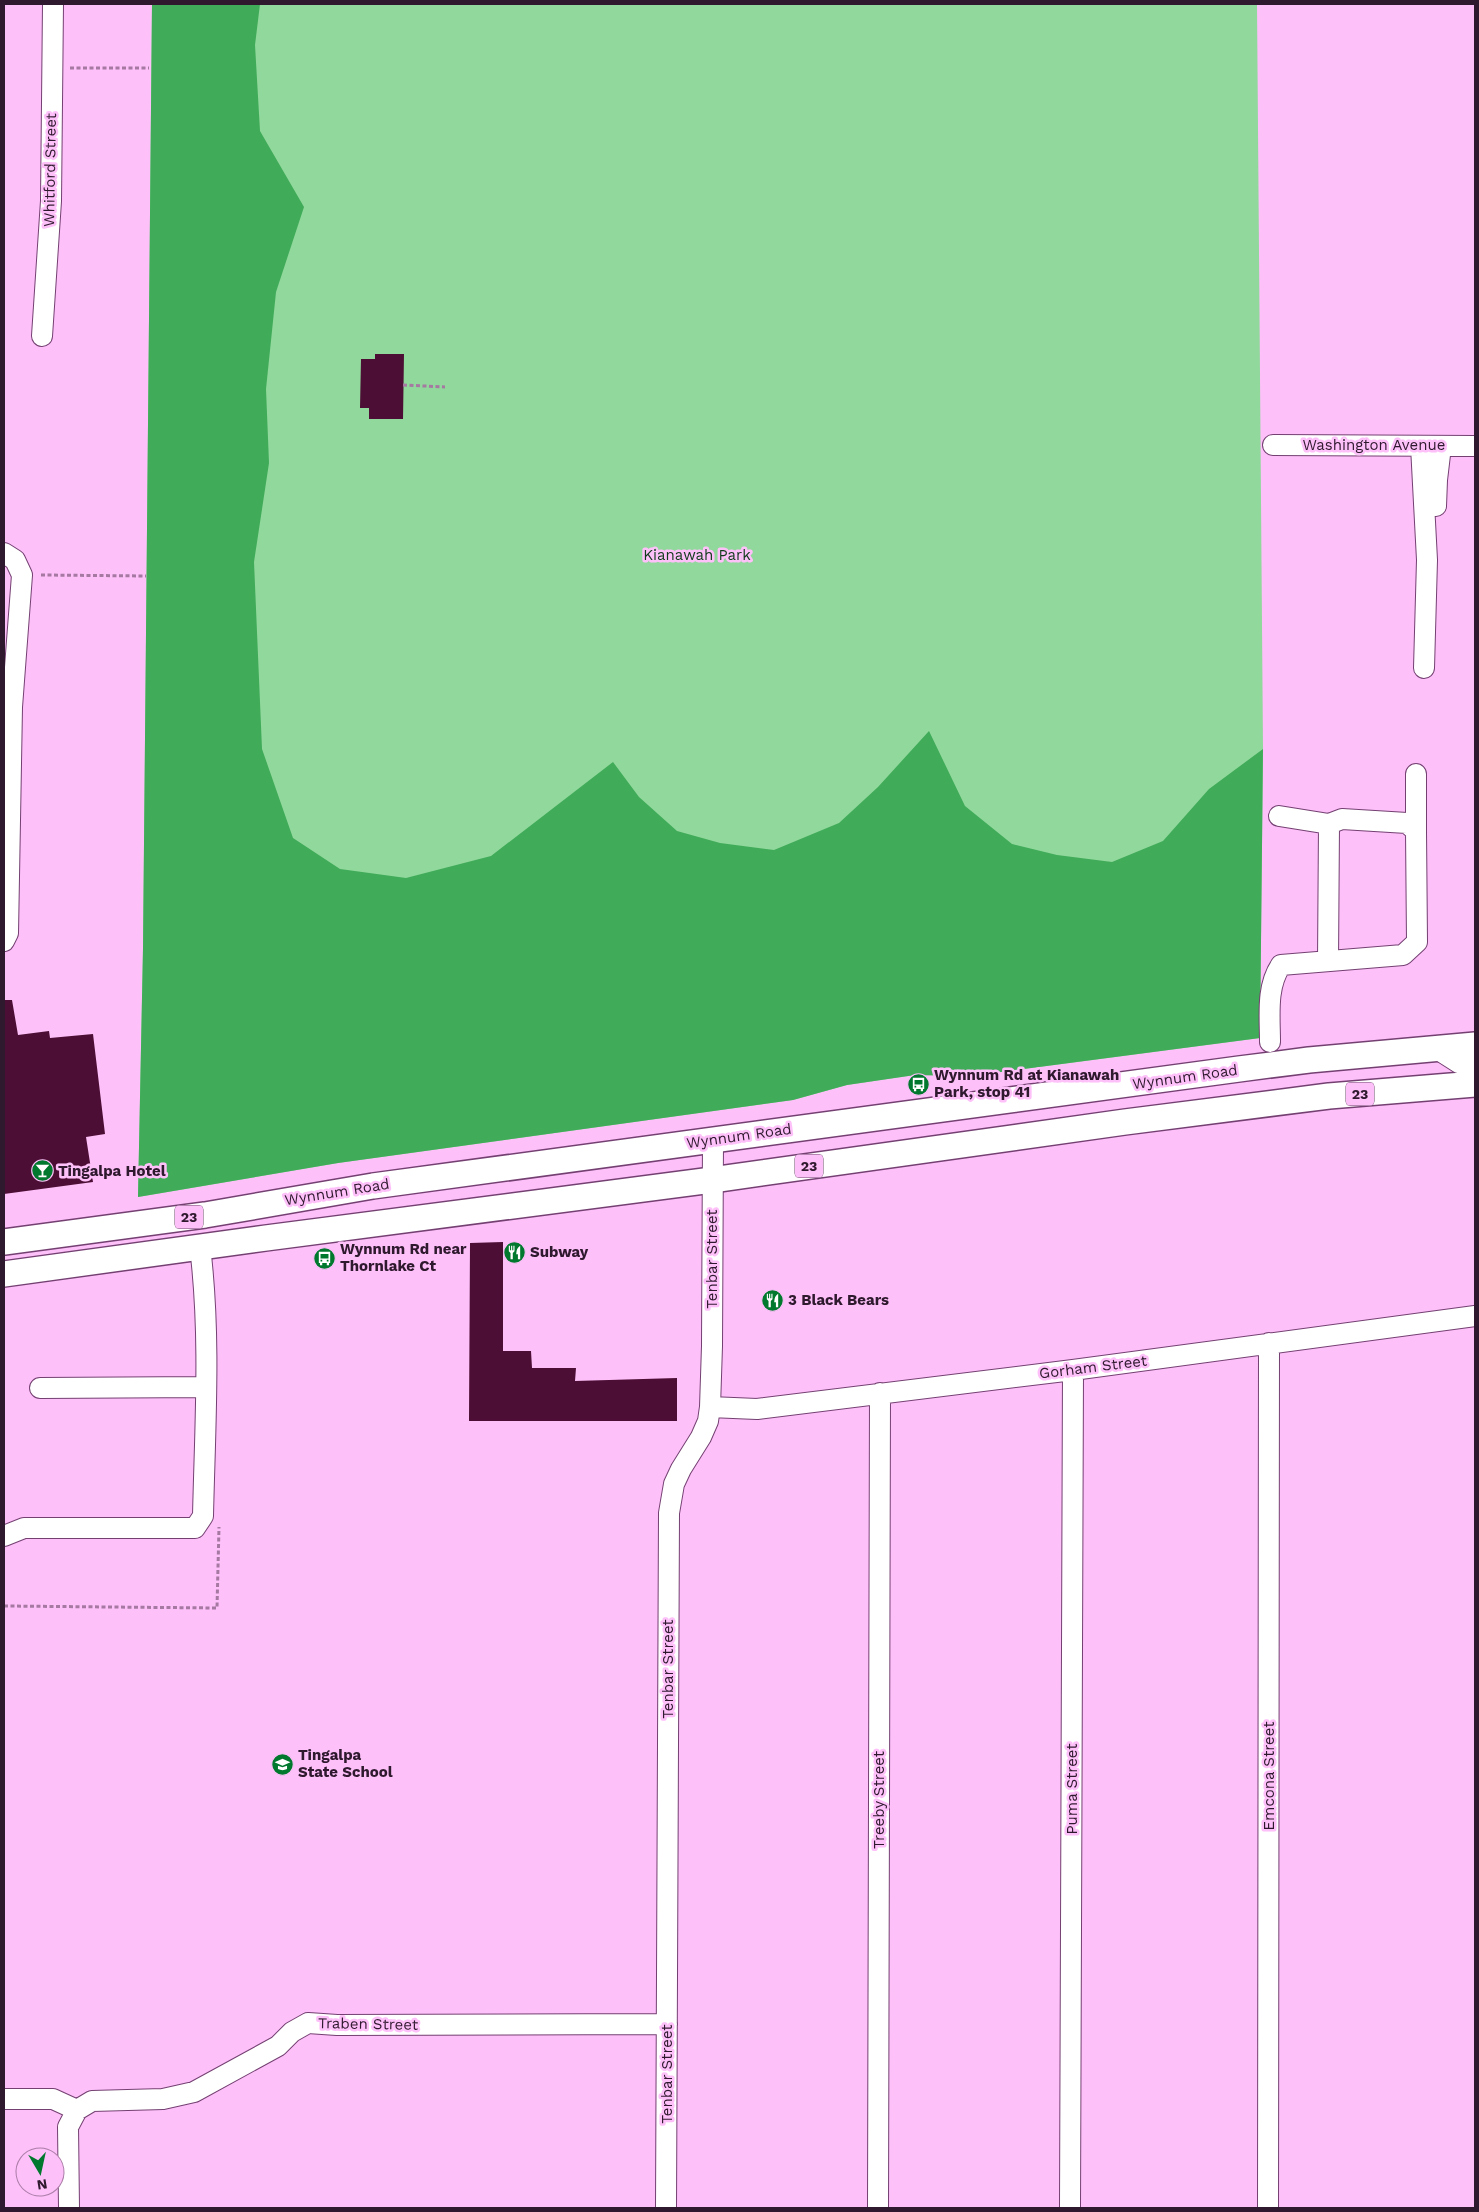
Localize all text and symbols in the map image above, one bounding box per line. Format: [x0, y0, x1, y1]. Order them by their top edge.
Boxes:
street label: Whitford Street [40, 112, 60, 227]
street label: Washington Avenue [1303, 436, 1445, 454]
park label: Kianawah Park [643, 546, 751, 564]
street label: Wynnum Road [1131, 1061, 1239, 1093]
place label: Wynnum Rd at Kianawah Park, stop 41 [934, 1066, 1119, 1101]
bus stop icon: Wynnum Rd at Kianawah Park, stop 41 [906, 1072, 930, 1096]
road number: 23 [1346, 1082, 1374, 1106]
street label: Wynnum Road [685, 1120, 793, 1152]
road number: 23 [795, 1154, 823, 1178]
bar icon: Tingalpa Hotel [30, 1159, 54, 1183]
place label: Tingalpa Hotel [58, 1162, 166, 1180]
street label: Wynnum Road [283, 1175, 391, 1209]
road number: 23 [175, 1206, 203, 1228]
street label: Tenbar Street [703, 1209, 721, 1309]
place label: Wynnum Rd near Thornlake Ct [340, 1240, 467, 1275]
restaurant icon: Subway [502, 1240, 526, 1264]
place label: Subway [530, 1243, 589, 1261]
bus stop icon: Wynnum Rd near Thornlake Ct [312, 1246, 336, 1270]
restaurant icon: 3 Black Bears [760, 1288, 784, 1312]
place label: 3 Black Bears [788, 1291, 889, 1309]
street label: Gorham Street [1038, 1351, 1149, 1383]
street label: Tenbar Street [659, 1619, 677, 1719]
street label: Emcona Street [1260, 1721, 1278, 1830]
street label: Puma Street [1063, 1743, 1081, 1835]
place label: Tingalpa State School [298, 1746, 393, 1781]
street label: Treeby Street [870, 1750, 888, 1849]
school or university icon: Tingalpa State School [270, 1752, 294, 1776]
street label: Traben Street [318, 2014, 419, 2034]
street label: Tenbar Street [658, 2024, 676, 2124]
north arrow [15, 2147, 65, 2197]
text: N [36, 2176, 48, 2194]

